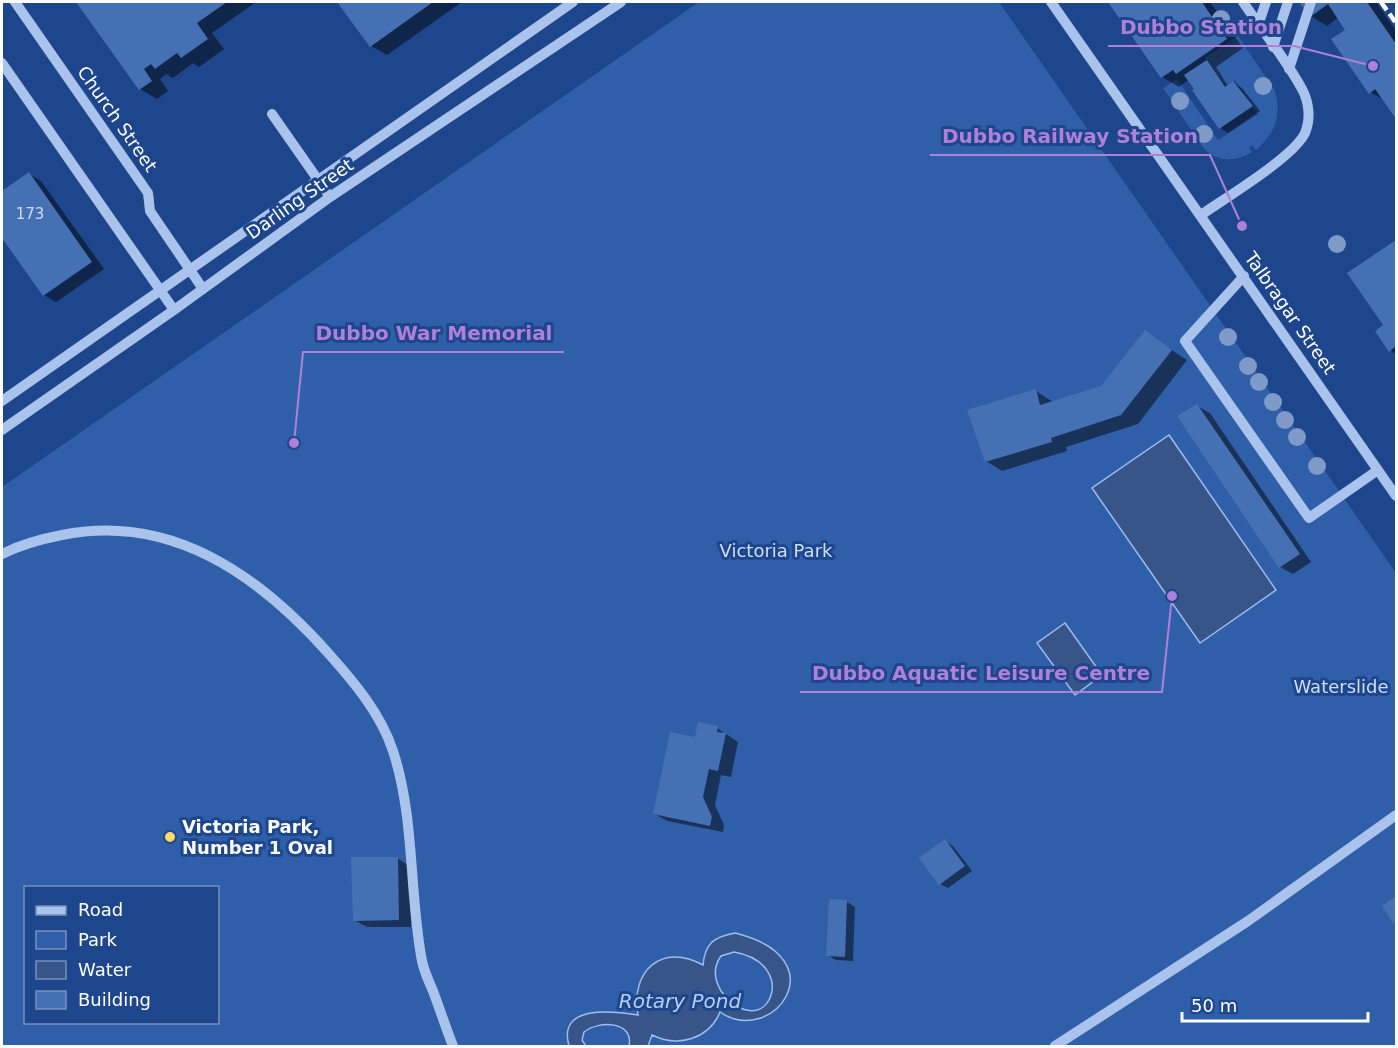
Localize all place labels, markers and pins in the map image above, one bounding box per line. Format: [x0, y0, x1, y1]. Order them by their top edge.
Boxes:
callout: Dubbo Station [1108, 8, 1294, 46]
callout: Dubbo Railway Station [930, 117, 1210, 155]
callout: Dubbo War Memorial [303, 314, 564, 352]
callout: Dubbo Aquatic Leisure Centre [800, 654, 1162, 692]
place label: Victoria Park, Number 1 Oval [182, 816, 333, 858]
marker: Victoria Park, Number 1 Oval [163, 830, 177, 844]

